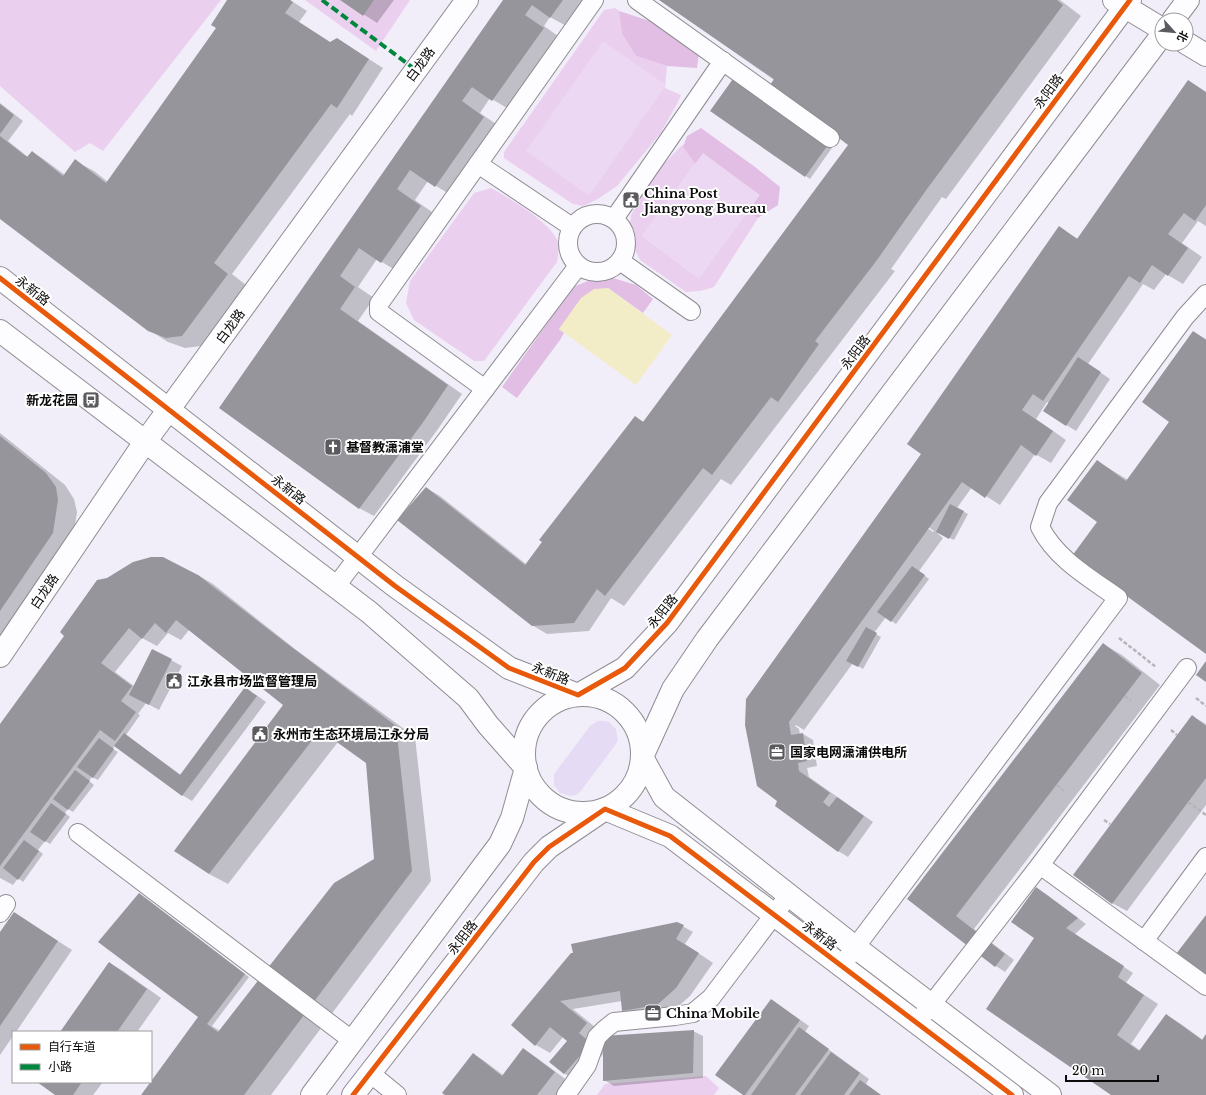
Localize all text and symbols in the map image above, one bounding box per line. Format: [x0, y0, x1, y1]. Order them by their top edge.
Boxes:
north arrow [1154, 12, 1194, 52]
text: 北 [1174, 28, 1192, 45]
street label: 白龙路 [402, 44, 439, 85]
street label: 永阳路 [1030, 71, 1067, 112]
place label: China Post Jiangyong Bureau [641, 185, 767, 217]
public building icon: China Post Jiangyong Bureau [621, 190, 641, 210]
street label: 永新路 [12, 272, 53, 309]
street label: 白龙路 [212, 306, 249, 347]
street label: 永阳路 [837, 332, 874, 373]
bus stop icon: 新龙花园 [81, 390, 101, 410]
place label: 新龙花园 [26, 392, 78, 409]
church icon: 基督教潇浦堂 [323, 437, 343, 457]
place label: 基督教潇浦堂 [346, 439, 424, 456]
street label: 永新路 [268, 471, 309, 508]
street label: 白龙路 [26, 570, 62, 612]
street label: 永阳路 [644, 591, 681, 632]
street label: 永新路 [530, 658, 572, 689]
public building icon: 江永县市场监督管理局 [164, 671, 184, 691]
place label: 江永县市场监督管理局 [187, 673, 317, 690]
public building icon: 永州市生态环境局江永分局 [250, 724, 270, 744]
place label: 永州市生态环境局江永分局 [273, 726, 429, 743]
office icon: 国家电网潇浦供电所 [767, 742, 787, 762]
place label: 国家电网潇浦供电所 [790, 744, 907, 761]
street label: 永阳路 [444, 917, 481, 958]
street label: 永新路 [799, 917, 840, 954]
office icon: China Mobile [643, 1003, 663, 1023]
place label: China Mobile [666, 1005, 760, 1022]
legend [12, 1031, 152, 1083]
text: 自行车道 [48, 1039, 96, 1054]
scale bar [1066, 1057, 1158, 1083]
text: 小路 [48, 1059, 72, 1074]
text: 20 m [1072, 1063, 1104, 1078]

